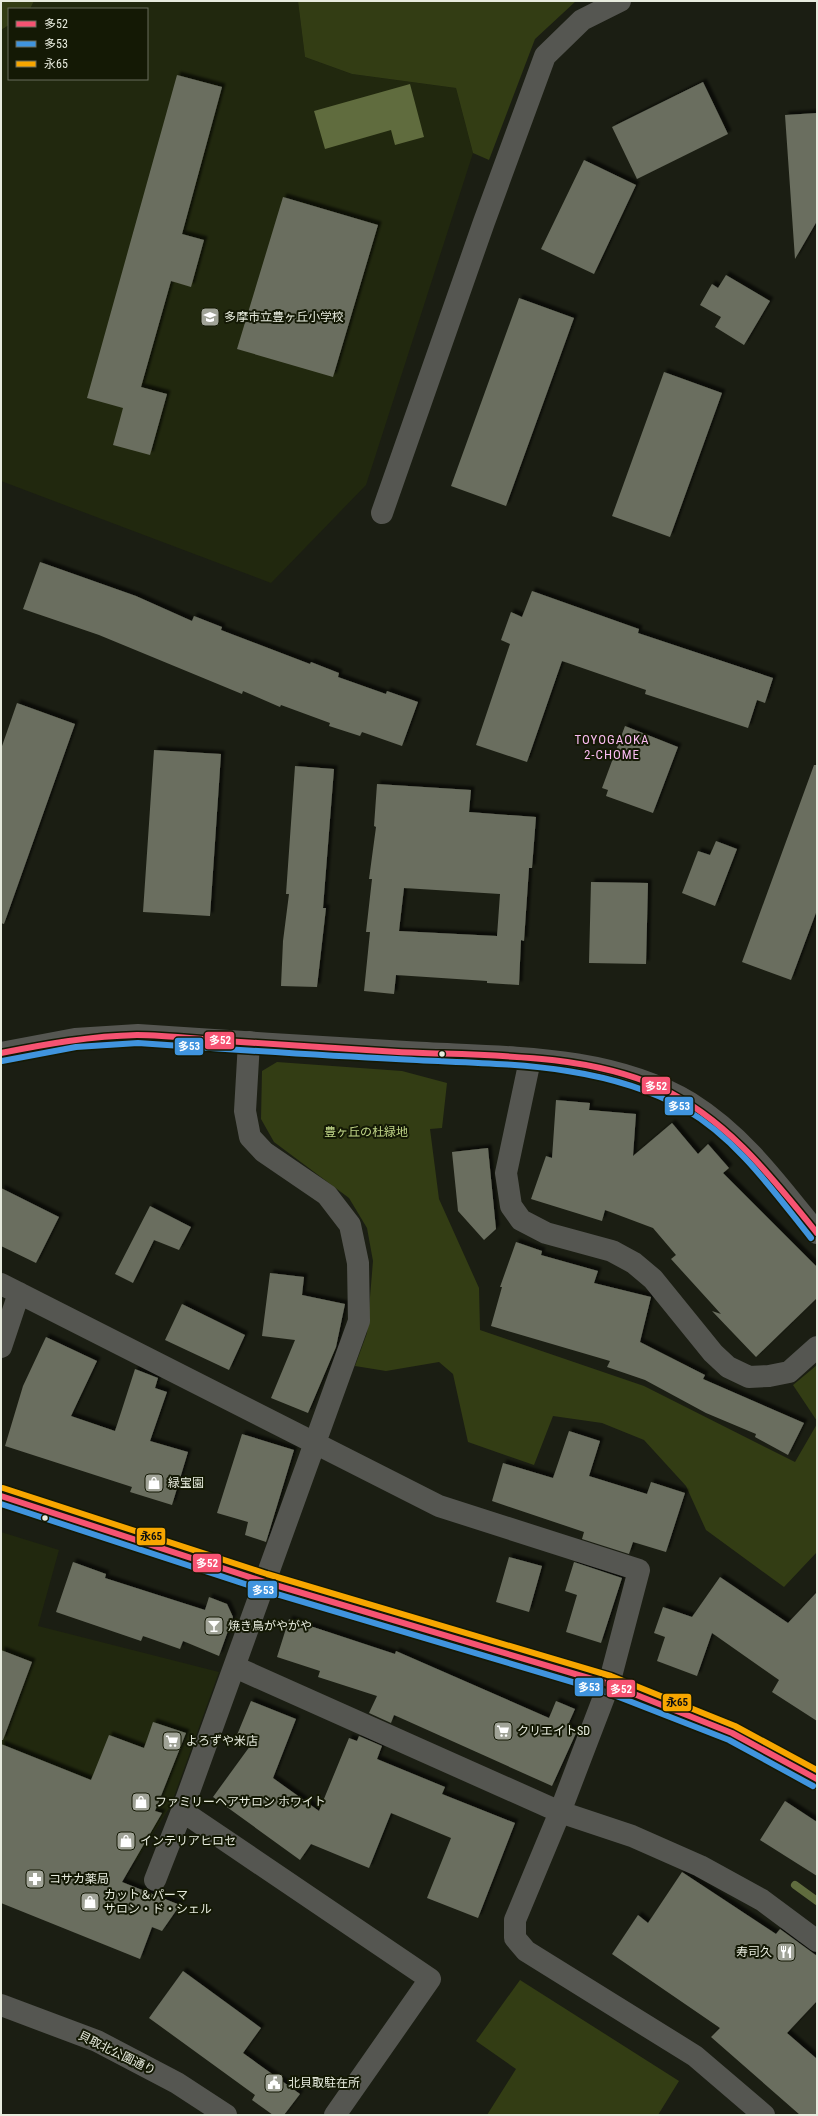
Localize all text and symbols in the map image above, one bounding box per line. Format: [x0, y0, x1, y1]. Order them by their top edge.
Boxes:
legend [8, 8, 148, 80]
text: 多52 [44, 17, 68, 31]
text: 多53 [44, 37, 68, 51]
text: 永65 [44, 57, 68, 71]
school or university icon: 多摩市立豊ヶ丘小学校 [199, 306, 221, 328]
place label: 多摩市立豊ヶ丘小学校 [224, 310, 344, 324]
district label: TOYOGAOKA 2-CHOME [574, 732, 650, 762]
line badge: 多52 [204, 1031, 235, 1050]
text: 多52 [209, 1034, 231, 1047]
line badge: 多53 [174, 1037, 204, 1056]
text: 多53 [178, 1040, 200, 1053]
unlabelled marker [437, 1049, 447, 1059]
line badge: 多52 [641, 1076, 671, 1095]
text: 多52 [645, 1080, 667, 1093]
line badge: 多53 [664, 1096, 694, 1116]
text: 多53 [668, 1100, 690, 1113]
park label: 豊ヶ丘の杜緑地 [324, 1125, 408, 1139]
shop icon: 緑宝園 [143, 1472, 165, 1494]
place label: 緑宝園 [168, 1476, 204, 1490]
unlabelled marker [40, 1513, 50, 1523]
line badge: 永65 [136, 1527, 166, 1546]
text: 永65 [140, 1530, 162, 1543]
line badge: 多52 [192, 1553, 222, 1573]
text: 多52 [196, 1557, 218, 1570]
line badge: 多53 [247, 1580, 278, 1599]
text: 多53 [252, 1584, 274, 1597]
bar icon: 焼き鳥がやがや [203, 1615, 225, 1637]
place label: 焼き鳥がやがや [228, 1619, 312, 1633]
line badge: 多53 [574, 1677, 604, 1697]
line badge: 多52 [606, 1679, 636, 1698]
text: 多53 [578, 1681, 600, 1694]
text: 多52 [610, 1683, 632, 1696]
line badge: 永65 [662, 1693, 692, 1712]
text: 永65 [666, 1696, 688, 1709]
supermarket icon: クリエイトSD [492, 1720, 514, 1742]
place label: クリエイトSD [517, 1724, 590, 1738]
supermarket icon: よろずや米店 [161, 1730, 183, 1752]
place label: よろずや米店 [186, 1734, 258, 1748]
shop icon: ファミリーヘアサロン ホワイト [130, 1791, 152, 1813]
place label: ファミリーヘアサロン ホワイト [155, 1795, 326, 1809]
shop icon: インテリアヒロセ [115, 1830, 137, 1852]
place label: インテリアヒロセ [140, 1834, 236, 1848]
pharmacy icon: コサカ薬局 [24, 1868, 46, 1890]
place label: コサカ薬局 [49, 1872, 109, 1886]
place label: カット＆パーマ サロン・ド・シェル [104, 1888, 212, 1916]
shop icon: カット＆パーマ サロン・ド・シェル [79, 1891, 101, 1913]
restaurant icon: 寿司久 [775, 1941, 797, 1963]
place label: 寿司久 [736, 1945, 772, 1959]
street label: 貝取北公園通り [76, 2028, 158, 2078]
public building icon: 北貝取駐在所 [263, 2072, 285, 2094]
place label: 北貝取駐在所 [288, 2076, 360, 2090]

